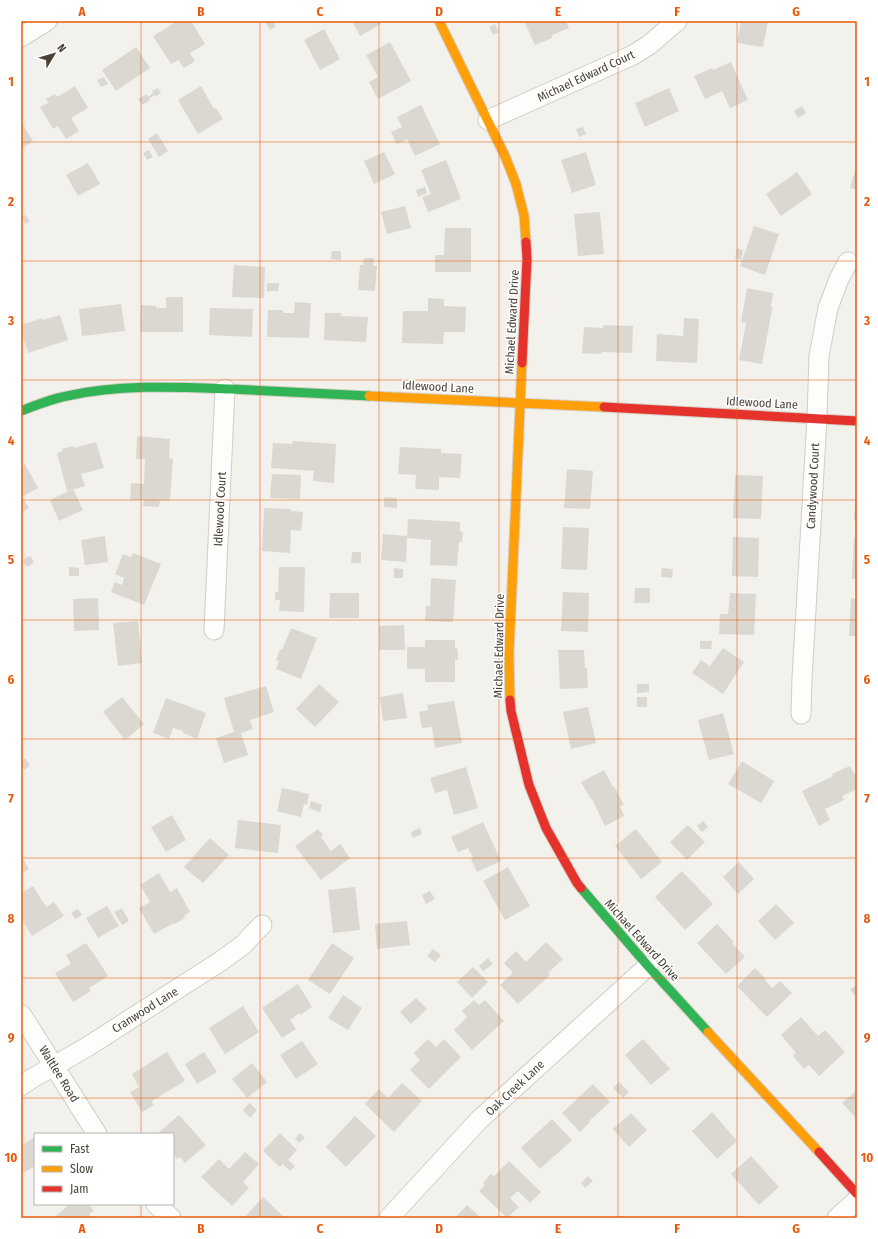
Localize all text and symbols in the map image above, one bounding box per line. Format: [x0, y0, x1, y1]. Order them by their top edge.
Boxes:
text: A [77, 4, 86, 19]
text: B [197, 4, 205, 19]
text: C [317, 4, 324, 19]
text: D [435, 4, 443, 19]
text: E [555, 4, 561, 19]
text: F [674, 4, 680, 19]
text: G [792, 4, 800, 19]
north arrow [34, 34, 74, 74]
text: N [54, 42, 69, 55]
street label: Michael Edward Court [535, 47, 637, 105]
text: 1 [8, 74, 14, 89]
text: 1 [864, 74, 870, 89]
text: 2 [7, 194, 14, 209]
text: 2 [863, 194, 870, 209]
street label: Michael Edward Drive [502, 269, 522, 375]
text: 3 [7, 313, 14, 328]
text: 3 [863, 313, 870, 328]
street label: Idlewood Lane [402, 378, 474, 396]
street label: Idlewood Lane [726, 394, 798, 412]
text: 4 [8, 433, 15, 448]
text: 4 [864, 433, 871, 448]
street label: Candywood Court [804, 442, 822, 529]
street label: Idlewood Court [211, 471, 229, 547]
text: 5 [8, 552, 14, 567]
text: 5 [864, 552, 870, 567]
street label: Michael Edward Drive [491, 593, 507, 698]
text: 6 [8, 672, 15, 687]
text: 6 [864, 672, 871, 687]
text: 7 [8, 791, 14, 806]
text: 7 [864, 791, 870, 806]
street label: Michael Edward Drive [602, 896, 682, 984]
text: 8 [8, 911, 15, 926]
text: 8 [864, 911, 871, 926]
street label: Cranwood Lane [109, 984, 181, 1036]
text: 9 [8, 1030, 15, 1045]
text: 9 [864, 1030, 871, 1045]
street label: Waltlee Road [36, 1043, 82, 1105]
street label: Oak Creek Lane [483, 1057, 547, 1119]
legend [34, 1133, 174, 1205]
text: Fast [70, 1142, 89, 1156]
text: 10 [5, 1150, 17, 1165]
text: 10 [861, 1150, 873, 1165]
text: Slow [70, 1162, 93, 1176]
text: Jam [70, 1182, 88, 1196]
text: A [77, 1221, 86, 1236]
text: B [197, 1221, 205, 1236]
text: C [317, 1221, 324, 1236]
text: D [435, 1221, 443, 1236]
text: E [555, 1221, 561, 1236]
text: F [674, 1221, 680, 1236]
text: G [792, 1221, 800, 1236]

